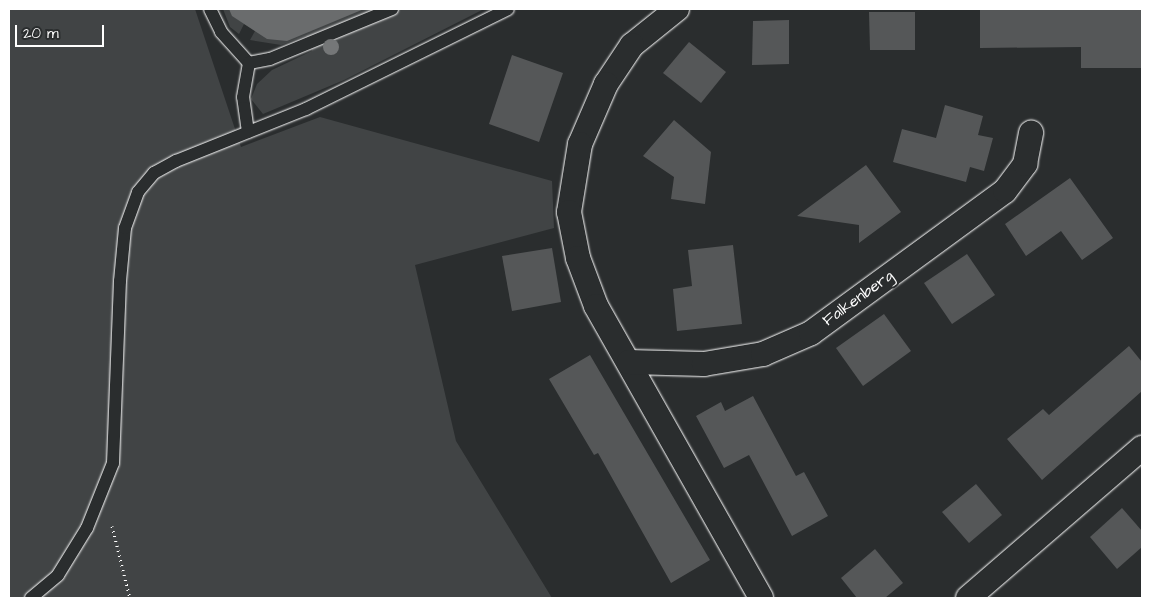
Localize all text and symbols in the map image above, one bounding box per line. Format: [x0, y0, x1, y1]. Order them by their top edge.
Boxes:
scale bar [18, 15, 106, 47]
text: 20 m [23, 23, 59, 44]
street label: Falkenberg [819, 266, 897, 330]

